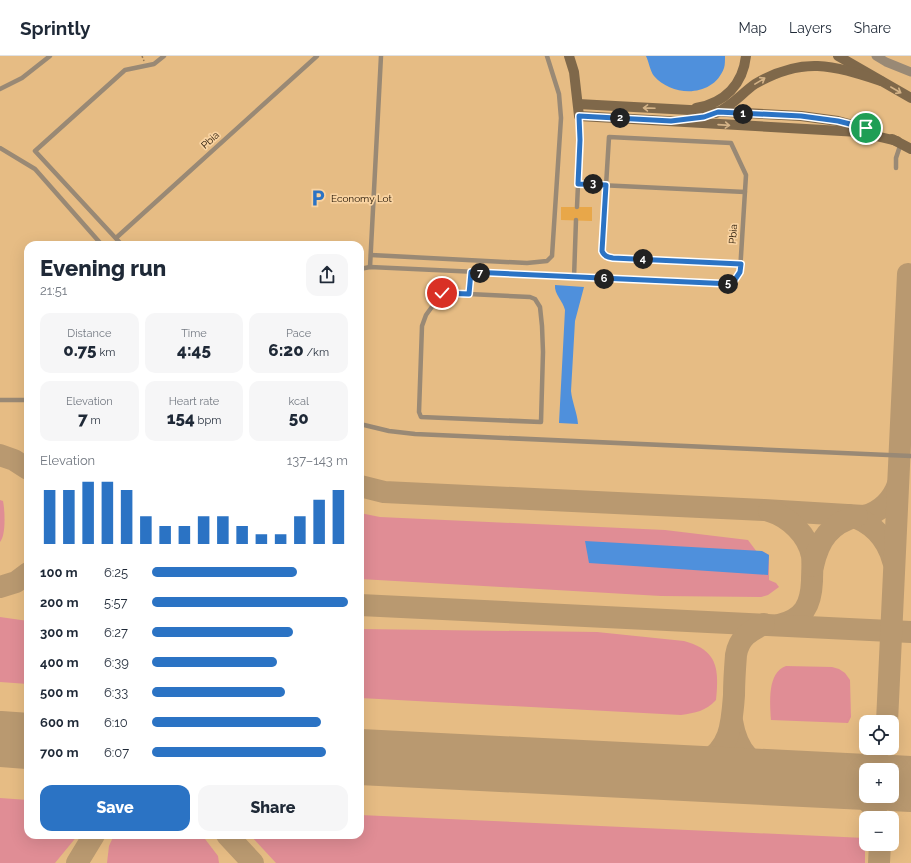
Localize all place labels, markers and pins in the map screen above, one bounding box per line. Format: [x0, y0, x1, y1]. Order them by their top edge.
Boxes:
pin: 1 [733, 104, 753, 124]
pin: 2 [610, 108, 630, 128]
pin [849, 111, 883, 145]
pin: 3 [583, 174, 603, 194]
parking icon: Economy Lot [308, 188, 328, 208]
place label: Economy Lot [331, 193, 392, 204]
pin: 4 [633, 249, 653, 269]
pin: 7 [470, 263, 490, 283]
pin: 6 [594, 269, 614, 289]
pin: 5 [718, 274, 738, 294]
pin [425, 276, 459, 310]

